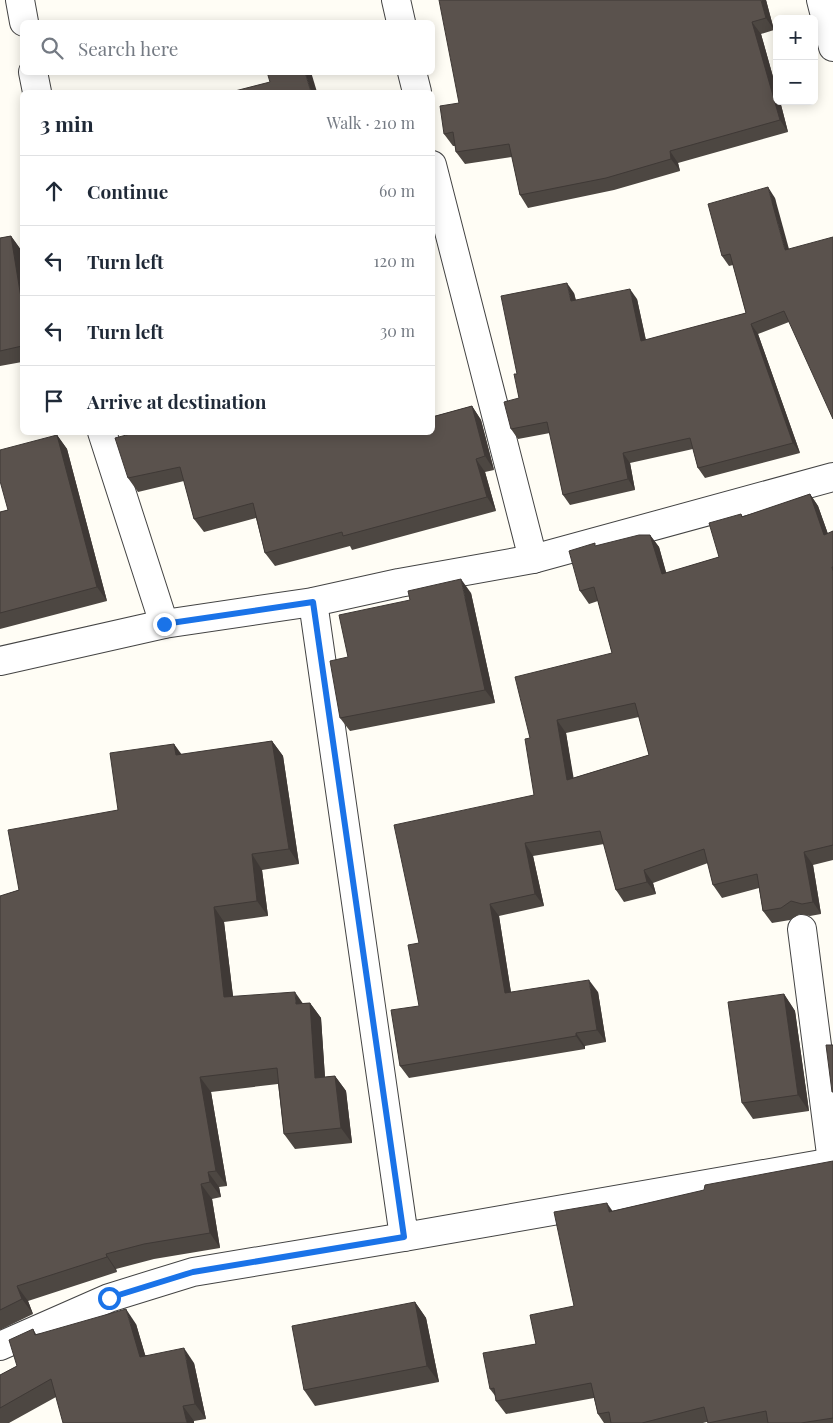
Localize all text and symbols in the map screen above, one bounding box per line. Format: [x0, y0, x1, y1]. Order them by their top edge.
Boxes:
map controls [773, 15, 818, 105]
button: + [773, 15, 818, 60]
search box [20, 20, 435, 75]
icon: search [38, 34, 66, 62]
text: Search here [78, 35, 178, 61]
button: − [773, 60, 818, 105]
text: 3 min [40, 109, 94, 137]
text: Walk · 210 m [327, 112, 415, 133]
icon: ahead [40, 177, 68, 205]
text: Continue [87, 178, 168, 204]
text: 60 m [379, 180, 415, 201]
icon: left [40, 247, 68, 275]
text: Turn left [87, 248, 164, 274]
text: 120 m [374, 250, 415, 271]
icon: left [40, 317, 68, 345]
text: Turn left [87, 318, 164, 344]
text: 30 m [380, 320, 415, 341]
icon: arrive [40, 387, 68, 415]
text: Arrive at destination [87, 388, 267, 414]
route end [153, 613, 176, 636]
route start [98, 1287, 121, 1310]

